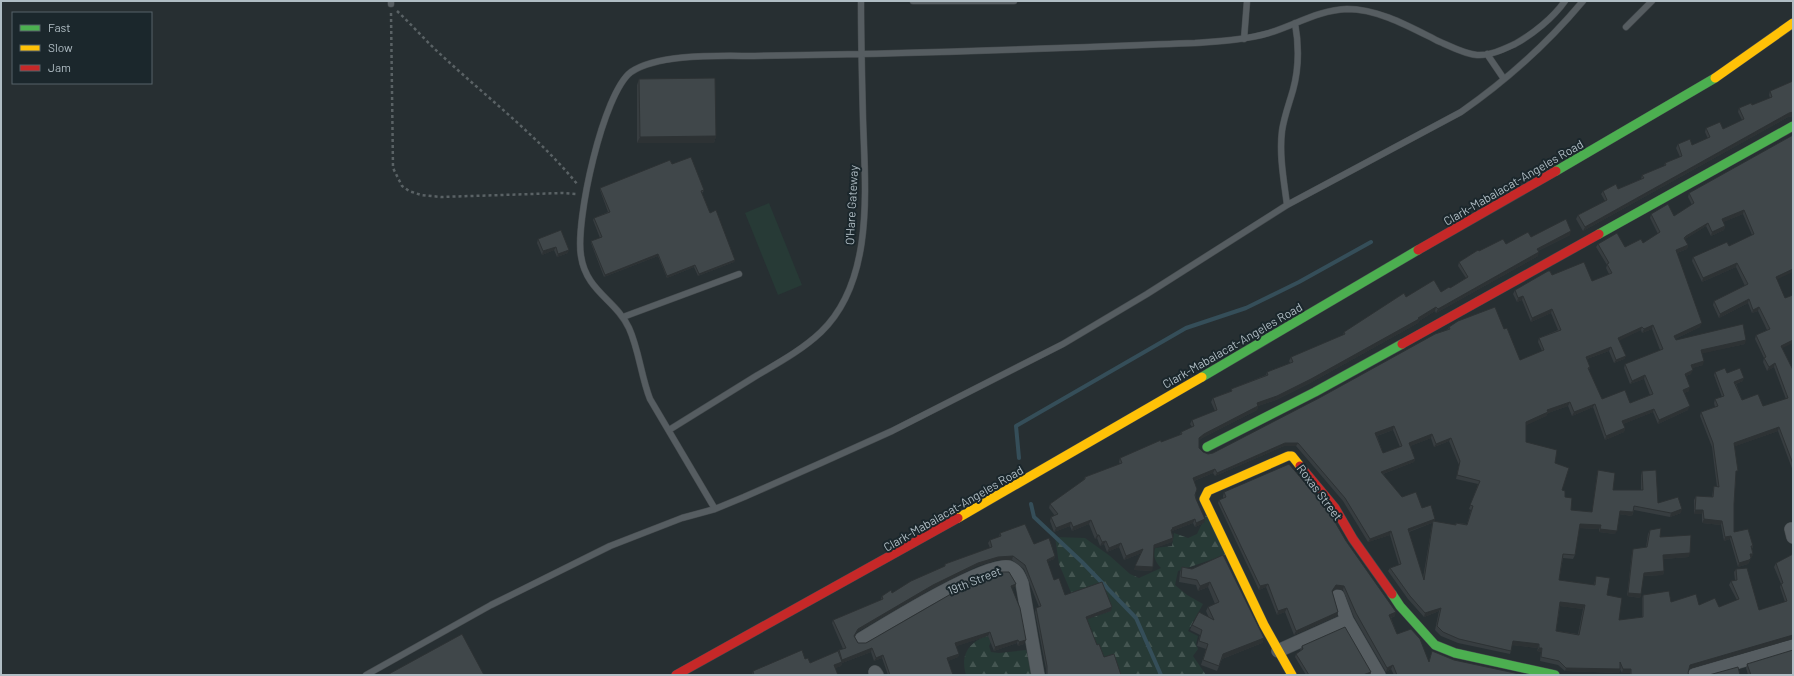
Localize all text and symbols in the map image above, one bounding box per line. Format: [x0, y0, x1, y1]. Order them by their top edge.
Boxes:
legend [12, 12, 152, 84]
text: Fast [48, 20, 71, 34]
text: Slow [48, 40, 73, 54]
text: Jam [48, 60, 71, 74]
street label: Clark-Mabalacat-Angeles Road [1441, 136, 1585, 228]
street label: O'Hare Gateway [842, 164, 860, 245]
street label: Clark-Mabalacat-Angeles Road [1160, 299, 1304, 391]
street label: Roxas Street [1294, 461, 1346, 523]
street label: Clark-Mabalacat-Angeles Road [881, 462, 1025, 554]
street label: 19th Street [945, 563, 1003, 597]

